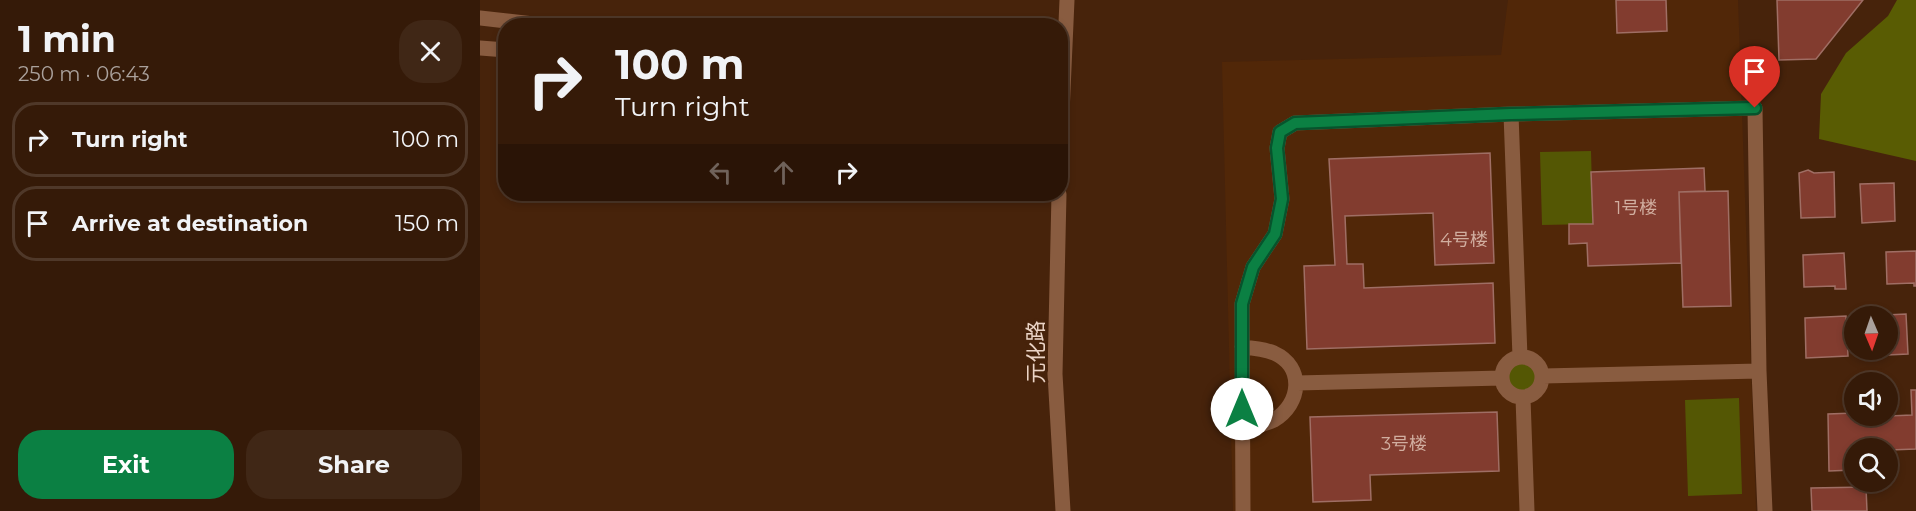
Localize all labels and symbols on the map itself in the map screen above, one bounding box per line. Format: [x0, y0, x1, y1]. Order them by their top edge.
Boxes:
pin [1729, 46, 1780, 108]
house number: 1号楼 [1615, 197, 1657, 219]
house number: 4号楼 [1440, 229, 1488, 251]
north arrow [1844, 306, 1898, 360]
street label: 元化路 [1023, 321, 1048, 384]
position arrow [1210, 377, 1274, 441]
house number: 3号楼 [1381, 433, 1427, 455]

